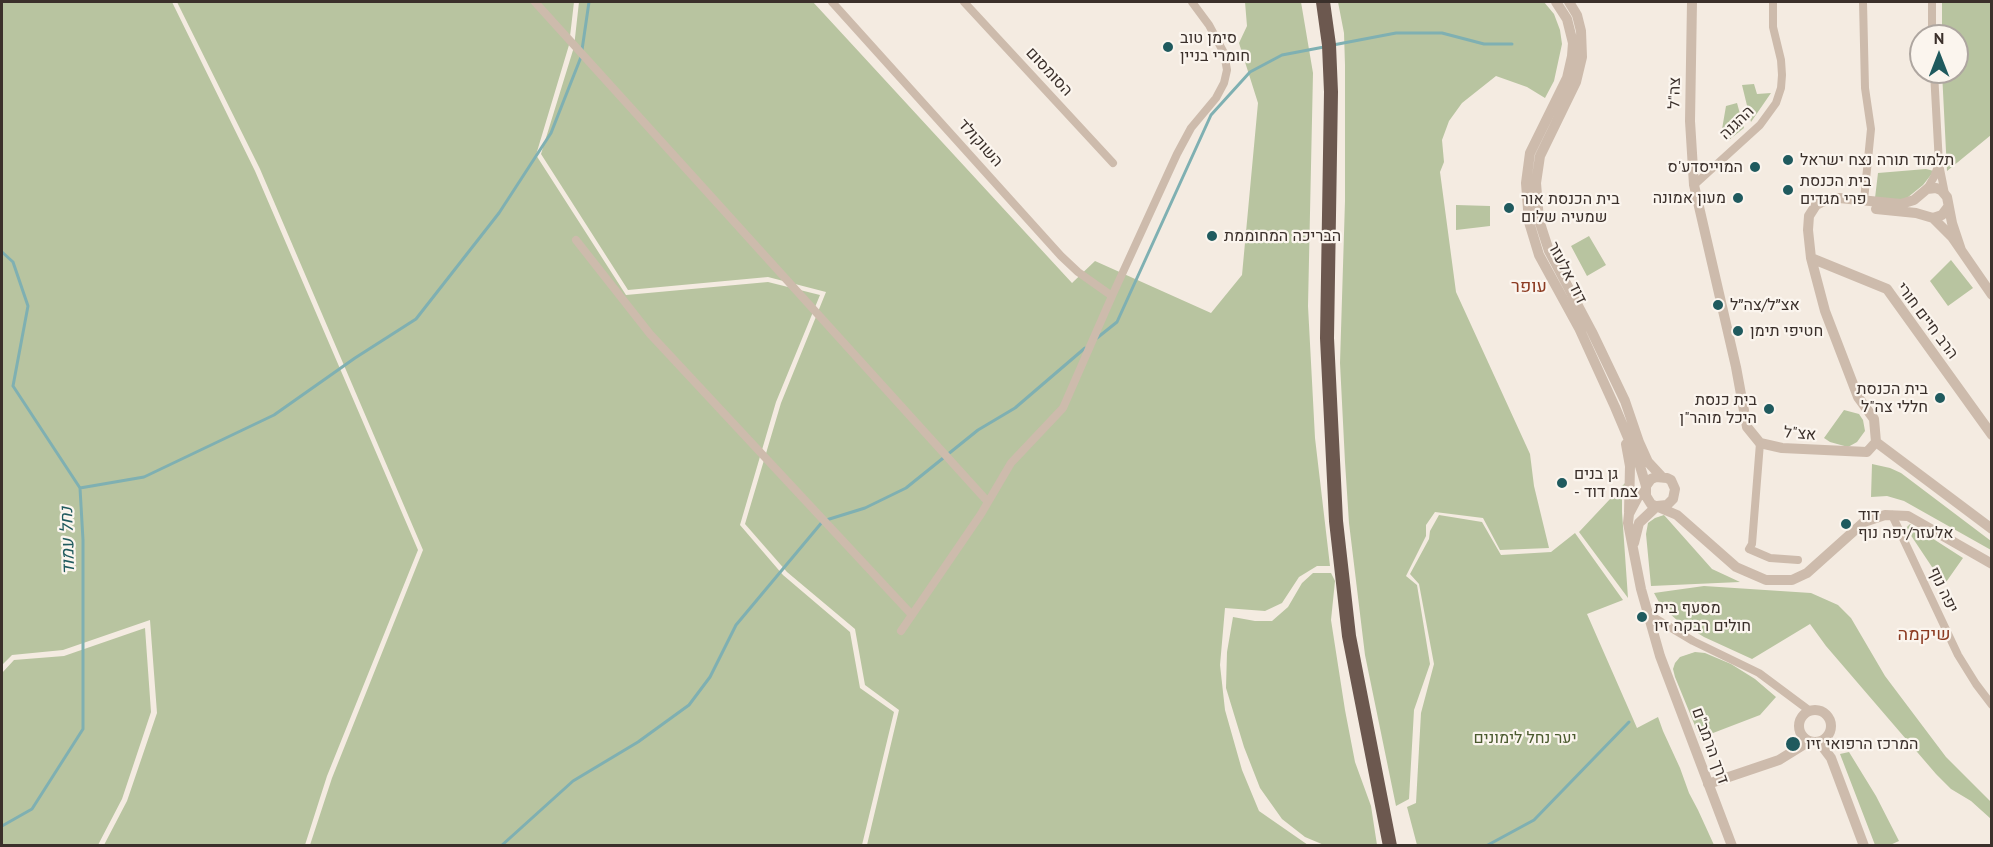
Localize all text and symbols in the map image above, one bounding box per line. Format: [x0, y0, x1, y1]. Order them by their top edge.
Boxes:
north arrow [1909, 24, 1969, 84]
place label: סימן טוב חומרי בניין [1180, 28, 1250, 66]
text: N [1934, 28, 1944, 48]
marker: סימן טוב חומרי בניין [1161, 40, 1175, 54]
street label: הסומסום [1022, 44, 1076, 100]
street label: צה"ל [1665, 77, 1685, 109]
street label: ההגנה [1716, 102, 1758, 144]
street label: השוקולד [953, 115, 1007, 171]
place label: תלמוד תורה נצח ישראל [1800, 150, 1954, 170]
marker: תלמוד תורה נצח ישראל [1781, 153, 1795, 167]
place label: המוייסדע'ס [1668, 157, 1743, 177]
marker: המוייסדע'ס [1748, 160, 1762, 174]
place label: בית הכנסת פרי מגדים [1800, 171, 1872, 209]
marker: בית הכנסת פרי מגדים [1781, 183, 1795, 197]
place label: מעון אמונה [1653, 188, 1726, 208]
place label: בית הכנסת אור שמעיה שלום [1521, 189, 1620, 227]
marker: מעון אמונה [1731, 191, 1745, 205]
marker: בית הכנסת אור שמעיה שלום [1502, 201, 1516, 215]
place label: הבריכה המחוממת [1224, 226, 1341, 246]
marker: הבריכה המחוממת [1205, 229, 1219, 243]
street label: דוד אלעזר [1543, 239, 1591, 307]
district label: עופר [1511, 276, 1547, 298]
street label: הרב חיים חורי [1892, 279, 1962, 363]
place label: אצ״ל/צה״ל [1730, 295, 1800, 315]
marker: אצ״ל/צה״ל [1711, 298, 1725, 312]
place label: חטיפי תימן [1750, 321, 1823, 341]
marker: חטיפי תימן [1731, 324, 1745, 338]
place label: בית הכנסת חללי צה"ל [1856, 379, 1928, 417]
place label: בית כנסת היכל מוהר"ן [1680, 390, 1757, 428]
marker: בית הכנסת חללי צה"ל [1933, 391, 1947, 405]
marker: בית כנסת היכל מוהר"ן [1762, 402, 1776, 416]
street label: אצ"ל [1783, 423, 1817, 445]
place label: גן בנים - צמח דוד [1574, 464, 1638, 502]
marker: גן בנים - צמח דוד [1555, 476, 1569, 490]
place label: דוד אלעזר/יפה נוף [1858, 505, 1953, 543]
water label: נחל עמוד [56, 507, 80, 575]
marker: דוד אלעזר/יפה נוף [1839, 517, 1853, 531]
street label: יפה נוף [1924, 564, 1962, 616]
place label: מסעף בית חולים רבקה זיו [1654, 598, 1751, 636]
marker: מסעף בית חולים רבקה זיו [1635, 610, 1649, 624]
district label: שיקמה [1898, 624, 1950, 646]
street label: דרך הרמב"ם [1687, 705, 1733, 787]
park label: יער נחל לימונים [1474, 728, 1576, 748]
place label: המרכז הרפואי זיו [1806, 734, 1919, 754]
marker: המרכז הרפואי זיו [1784, 735, 1802, 753]

